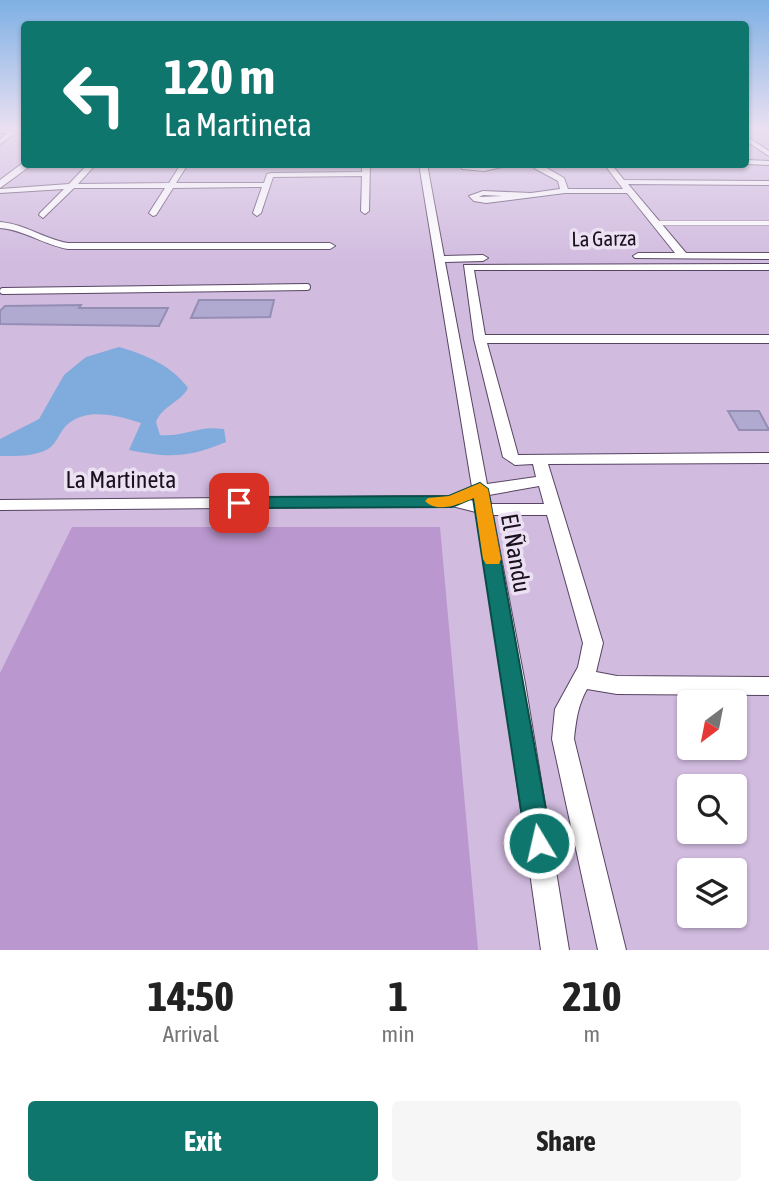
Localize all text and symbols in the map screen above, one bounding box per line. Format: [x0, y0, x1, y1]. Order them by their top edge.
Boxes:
text: 120 m [164, 48, 275, 104]
icon: left [49, 49, 140, 140]
text: La Martineta [164, 106, 312, 143]
street label: La Garza [571, 225, 637, 251]
street label: La Martineta [66, 466, 176, 493]
pin [209, 473, 269, 533]
icon: arrive [220, 484, 258, 522]
street label: El Ñandu [496, 511, 536, 595]
north arrow [677, 690, 747, 760]
map controls [677, 690, 747, 928]
button: search [677, 774, 747, 844]
position arrow [502, 806, 576, 880]
button: layers [677, 858, 747, 928]
text: 14:50 [148, 972, 234, 1020]
text: 1 [388, 972, 408, 1020]
text: 210 [562, 972, 621, 1020]
text: Arrival [163, 1021, 219, 1047]
text: min [382, 1021, 415, 1047]
text: m [584, 1021, 600, 1047]
button: Exit [28, 1101, 378, 1181]
button: Share [392, 1101, 741, 1181]

